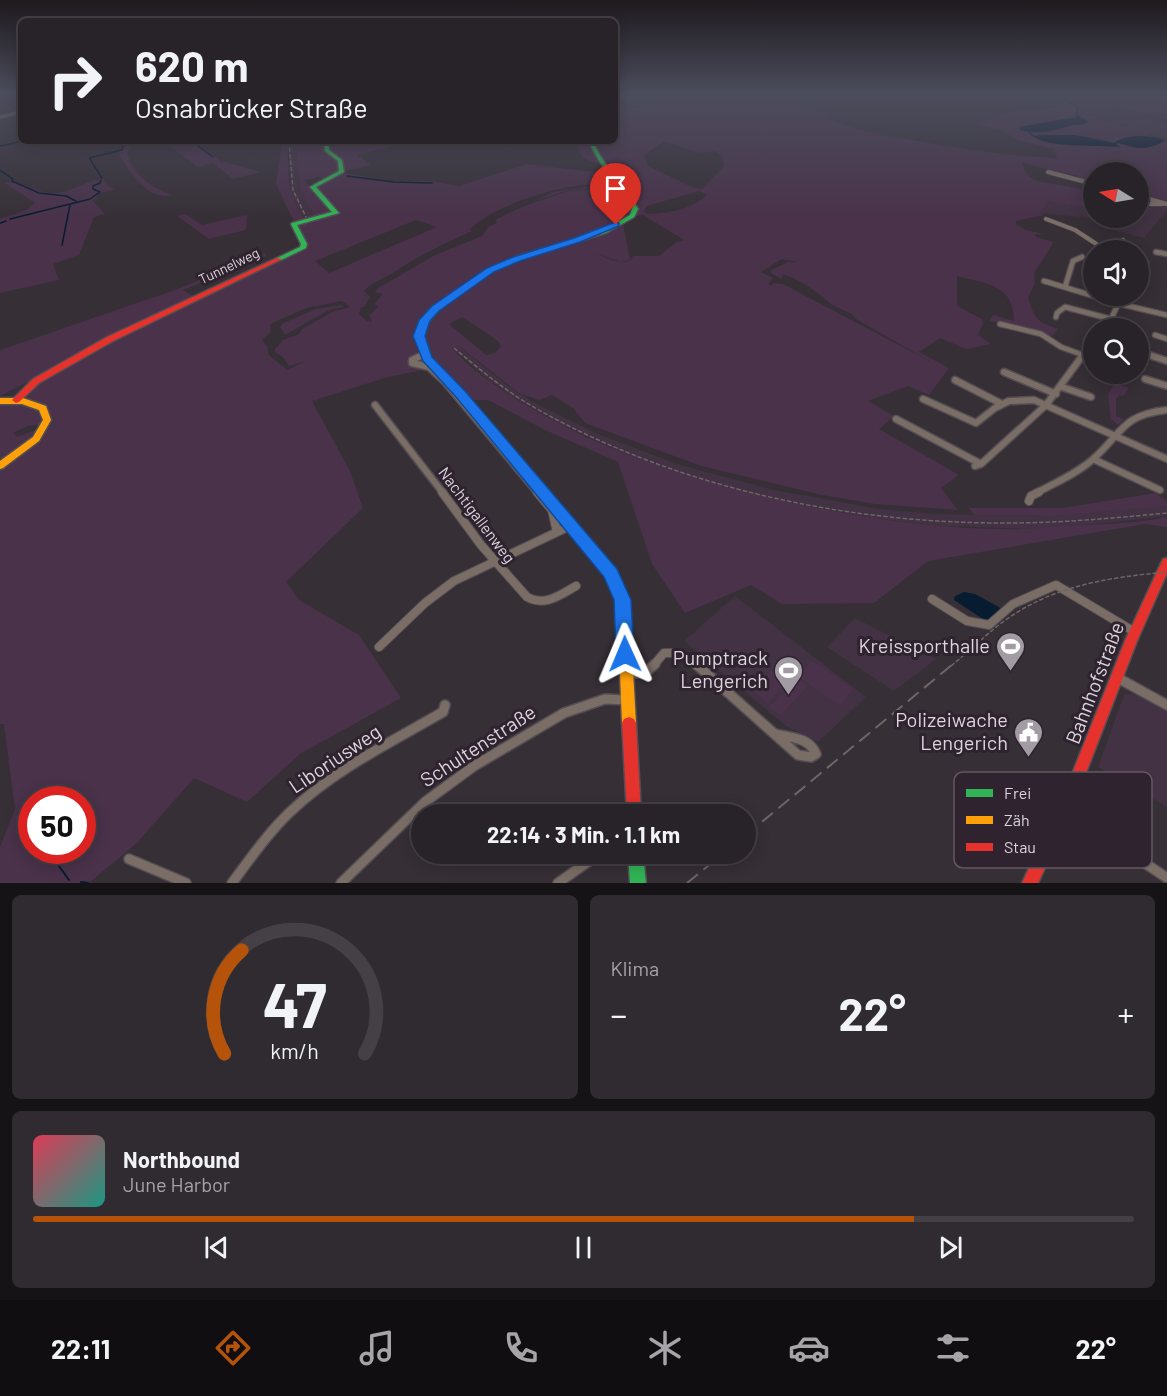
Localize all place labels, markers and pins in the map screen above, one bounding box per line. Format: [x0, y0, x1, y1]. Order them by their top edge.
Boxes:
pin [590, 163, 641, 225]
sports icon: Kreissporthalle [995, 630, 1027, 672]
place label: Kreissporthalle [858, 633, 990, 657]
place label: Pumptrack Lengerich [673, 645, 768, 692]
sports icon: Pumptrack Lengerich [773, 654, 805, 696]
place label: Polizeiwache Lengerich [895, 707, 1008, 754]
public building icon: Polizeiwache Lengerich [1013, 716, 1045, 758]

